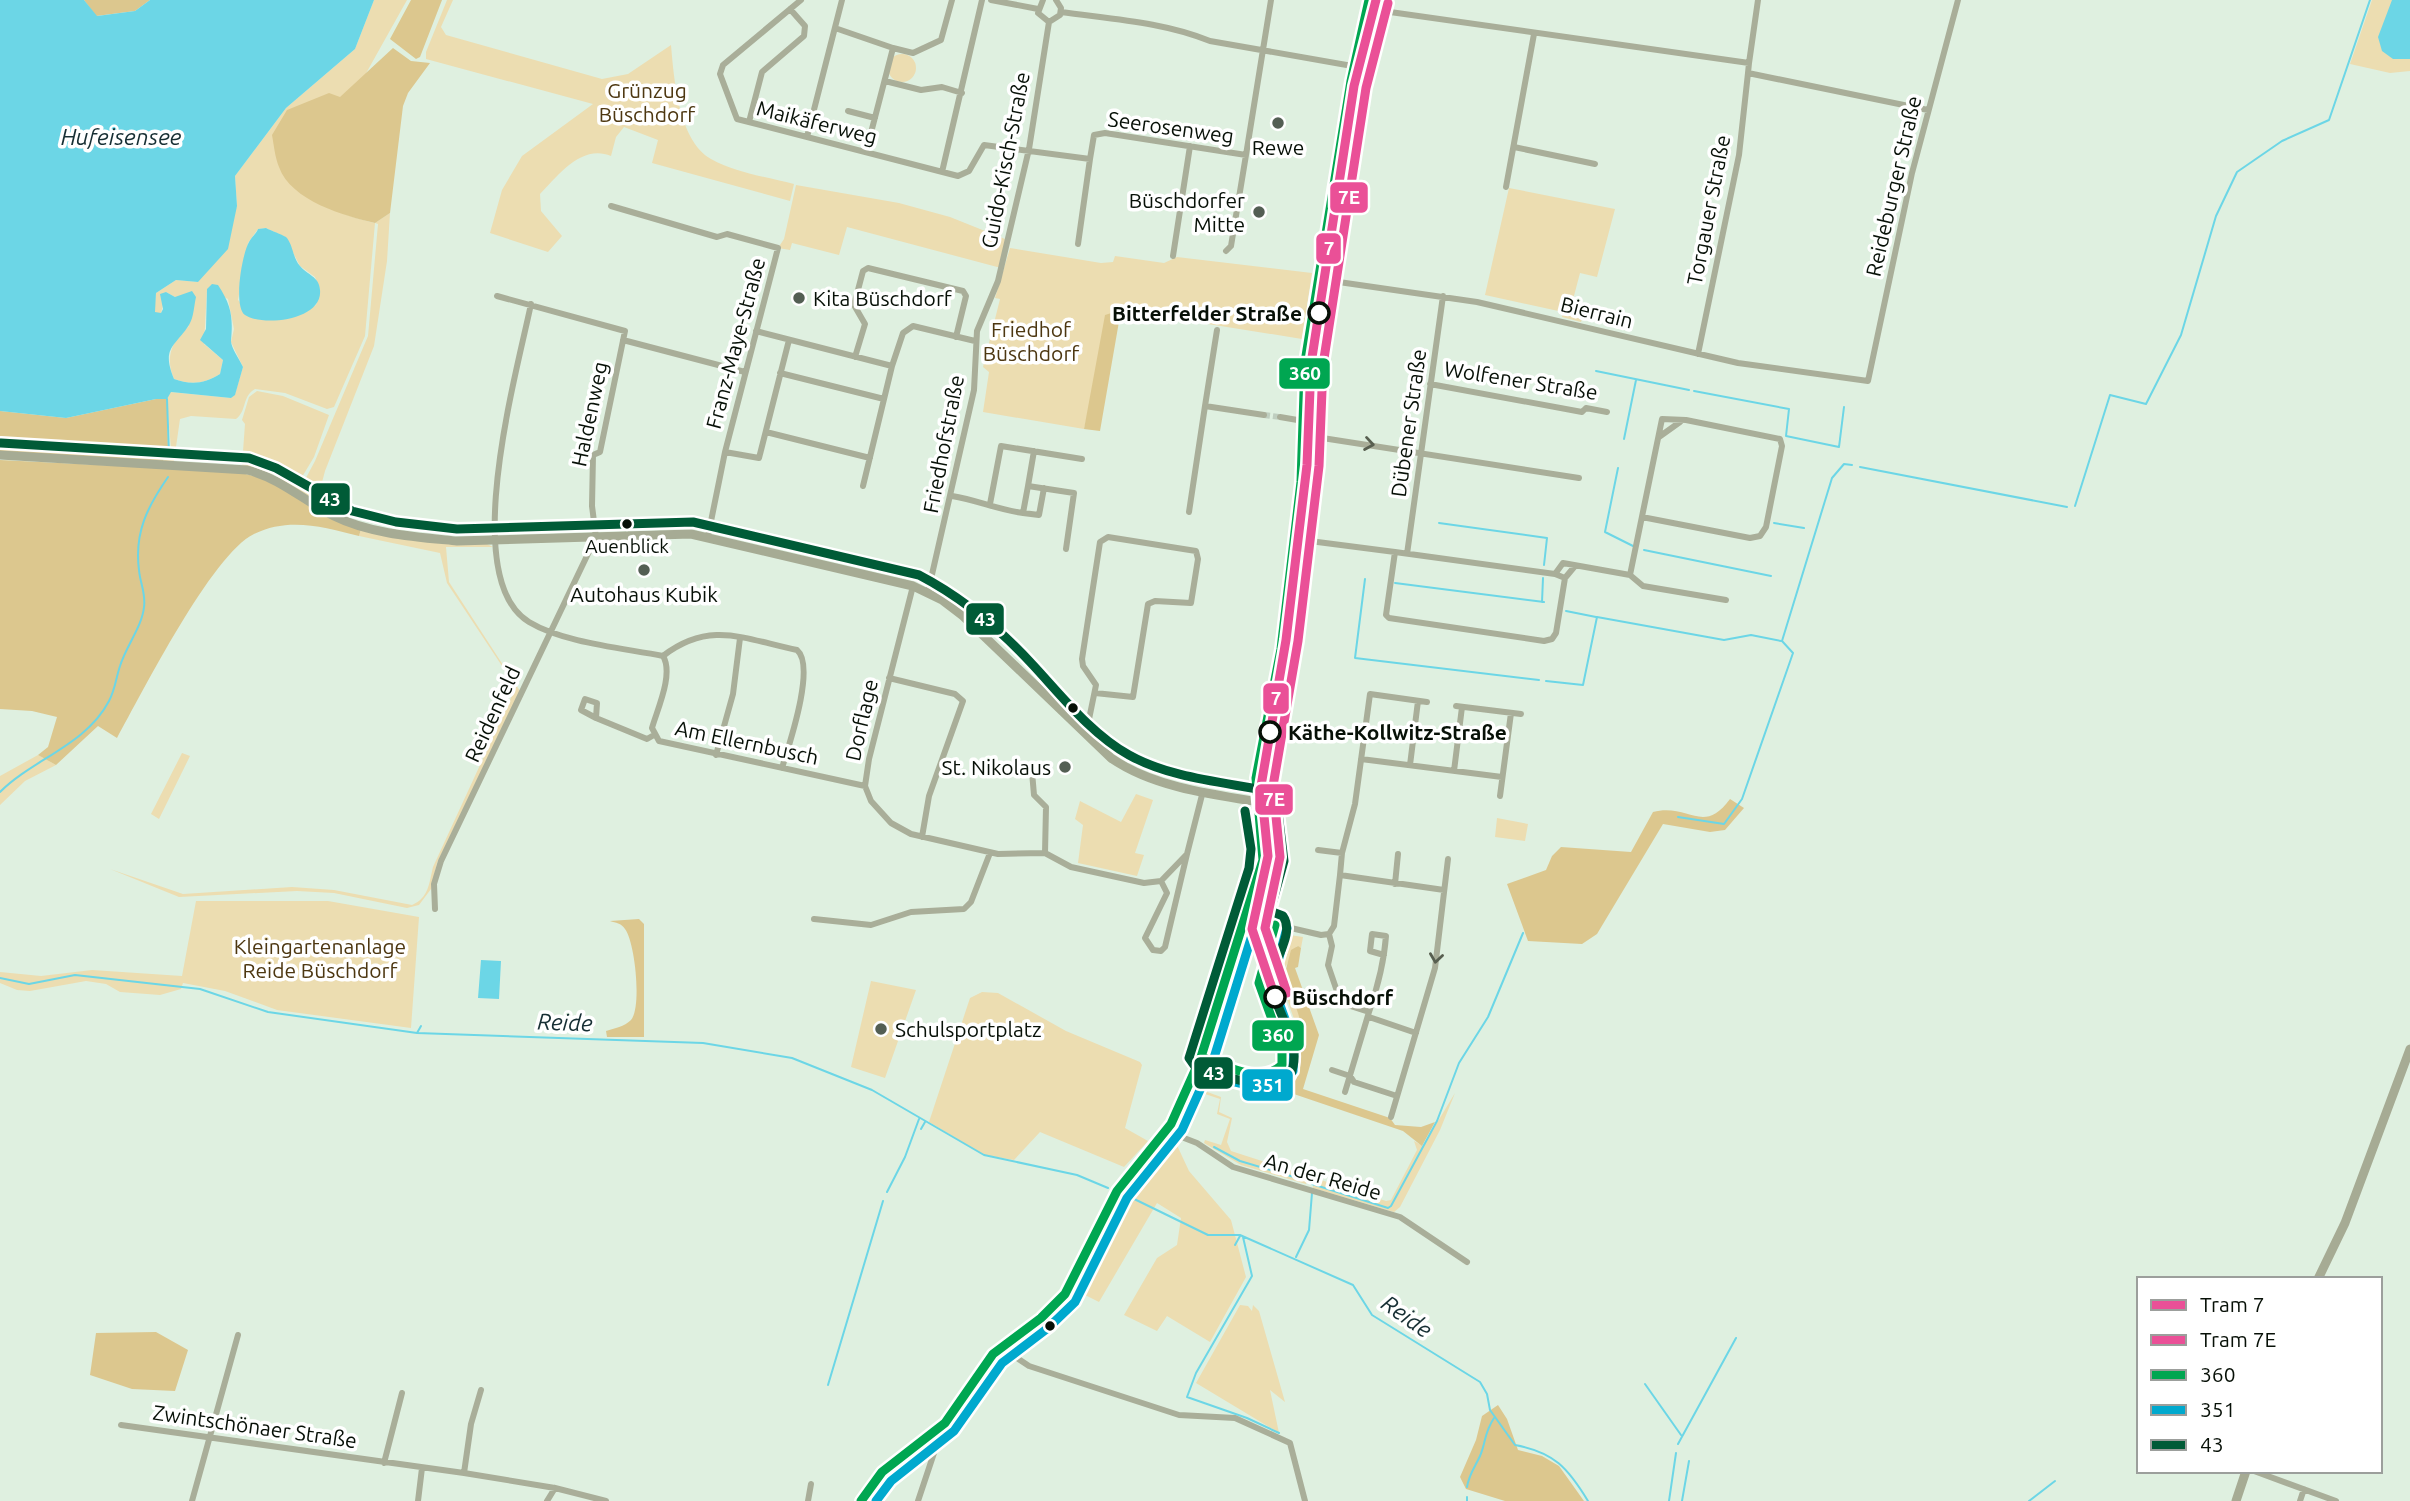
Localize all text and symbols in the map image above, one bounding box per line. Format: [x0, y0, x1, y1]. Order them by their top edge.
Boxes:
street label: Guido-Kisch-Straße [976, 70, 1034, 250]
park label: Grünzug Büschdorf [599, 78, 696, 126]
street label: Reideburger Straße [1861, 93, 1925, 279]
street label: Maikäferweg [754, 95, 880, 149]
street label: Seerosenweg [1106, 106, 1236, 148]
marker: Rewe [1270, 115, 1286, 131]
water label: Hufeisensee [61, 124, 182, 150]
street label: Torgauer Straße [1682, 133, 1734, 287]
place label: Rewe [1252, 135, 1304, 159]
line badge: 7E [1329, 181, 1369, 214]
text: 7E [1338, 186, 1360, 208]
place label: Büschdorfer Mitte [1129, 188, 1245, 236]
marker: Büschdorfer Mitte [1251, 204, 1267, 220]
line badge: 7 [1315, 232, 1342, 265]
text: 7 [1324, 237, 1334, 259]
street label: Franz-Maye-Straße [701, 255, 769, 431]
place label: Kita Büschdorf [813, 286, 953, 310]
marker: Kita Büschdorf [791, 290, 807, 306]
street label: Bierrain [1558, 291, 1636, 333]
place label: Bitterfelder Straße [1112, 301, 1302, 325]
marker: Bitterfelder Straße [1308, 302, 1330, 324]
park label: Friedhof Büschdorf [983, 317, 1080, 365]
street label: Dübener Straße [1386, 347, 1430, 499]
street label: Wolfener Straße [1443, 356, 1599, 404]
line badge: 360 [1278, 357, 1331, 390]
street label: Haldenweg [566, 359, 612, 469]
text: 360 [1289, 362, 1321, 384]
street label: Friedhofstraße [918, 373, 968, 515]
one-way arrow [1363, 436, 1375, 451]
line badge: 43 [310, 482, 351, 516]
text: 43 [319, 488, 341, 510]
marker: Auenblick [620, 517, 634, 531]
place label: Auenblick [585, 535, 669, 557]
marker: Autohaus Kubik [636, 562, 652, 578]
place label: Autohaus Kubik [570, 582, 718, 606]
line badge: 43 [965, 602, 1005, 636]
text: 43 [974, 608, 996, 630]
street label: Reidenfeld [459, 662, 525, 766]
street label: Dorflage [840, 677, 882, 763]
line badge: 7 [1262, 682, 1290, 715]
text: 7 [1271, 687, 1281, 709]
unlabelled marker [1066, 701, 1080, 715]
street label: Am Ellernbusch [673, 715, 821, 769]
place label: Käthe-Kollwitz-Straße [1288, 720, 1507, 744]
marker: Käthe-Kollwitz-Straße [1259, 721, 1281, 743]
place label: St. Nikolaus [942, 755, 1051, 779]
marker: St. Nikolaus [1057, 759, 1073, 775]
line badge: 7E [1254, 783, 1294, 816]
text: 7E [1263, 788, 1285, 810]
park label: Kleingartenanlage Reide Büschdorf [234, 934, 406, 982]
one-way arrow [1429, 952, 1444, 964]
place label: Büschdorf [1292, 985, 1394, 1009]
marker: Büschdorf [1264, 986, 1286, 1008]
water label: Reide [537, 1009, 594, 1035]
place label: Schulsportplatz [895, 1017, 1042, 1041]
line badge: 360 [1251, 1019, 1305, 1052]
marker: Schulsportplatz [873, 1021, 889, 1037]
text: 360 [1262, 1024, 1294, 1046]
line badge: 43 [1193, 1056, 1234, 1090]
text: 43 [1203, 1062, 1225, 1084]
line badge: 351 [1241, 1068, 1294, 1102]
text: 351 [1252, 1074, 1284, 1096]
street label: An der Reide [1262, 1148, 1384, 1204]
legend [2137, 1277, 2382, 1473]
water label: Reide [1377, 1290, 1437, 1342]
text: Tram 7 [2200, 1292, 2264, 1316]
unlabelled marker [1043, 1319, 1057, 1333]
text: Tram 7E [2200, 1327, 2276, 1351]
text: 360 [2200, 1362, 2236, 1386]
text: 351 [2200, 1397, 2236, 1421]
street label: Zwintschönaer Straße [151, 1400, 359, 1452]
text: 43 [2200, 1432, 2224, 1456]

